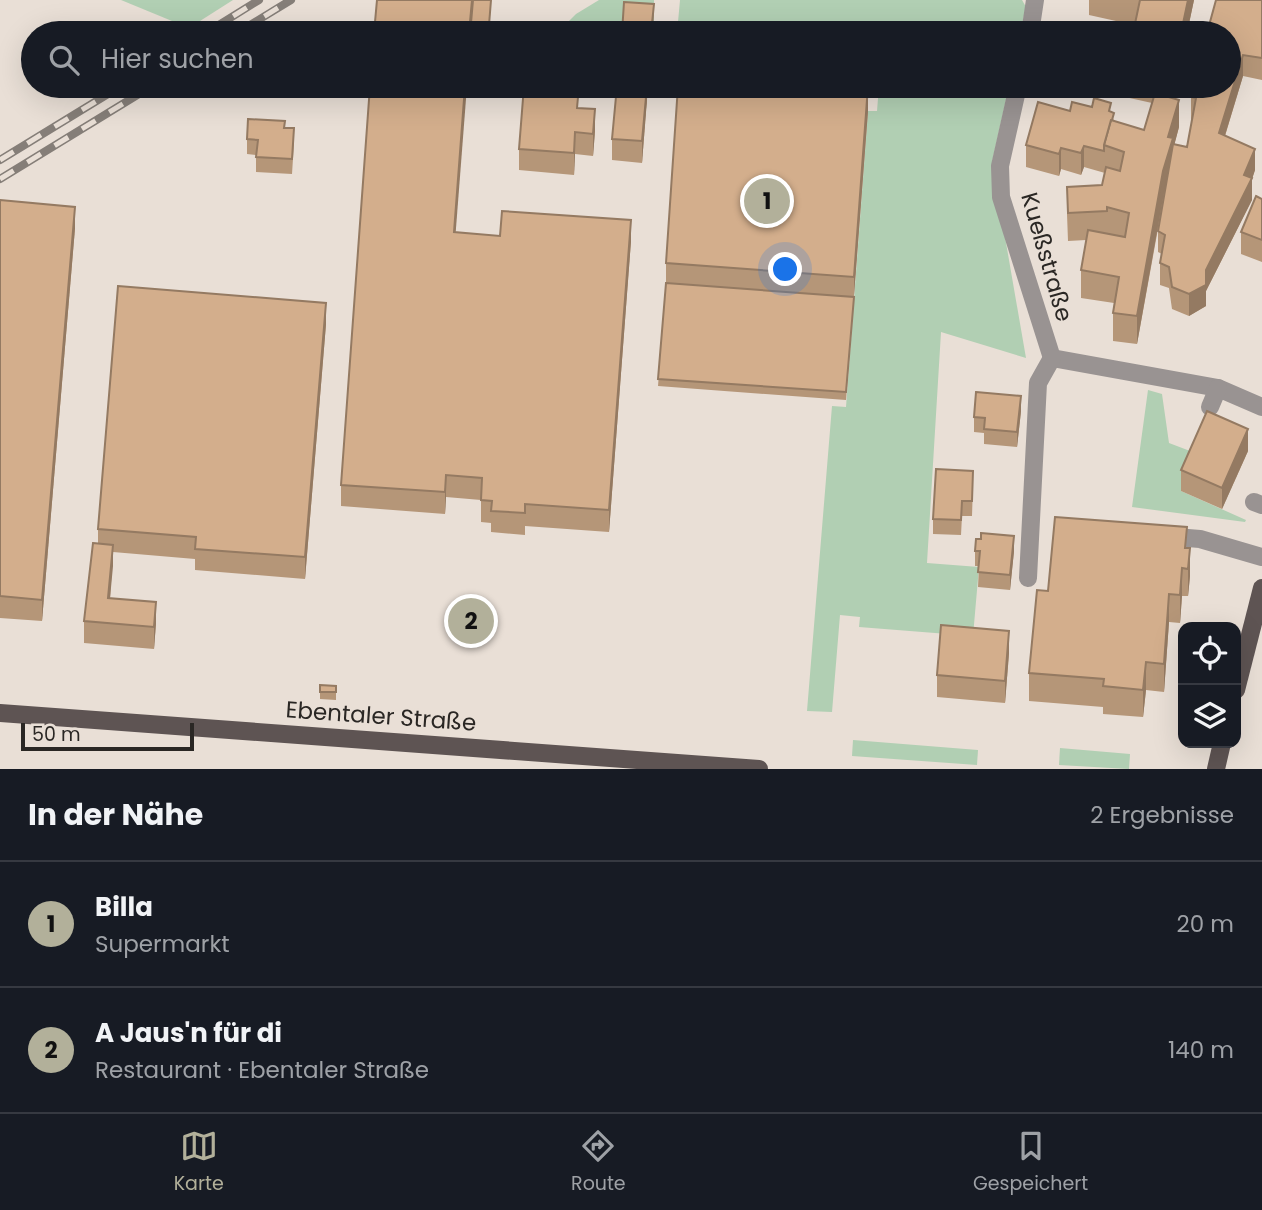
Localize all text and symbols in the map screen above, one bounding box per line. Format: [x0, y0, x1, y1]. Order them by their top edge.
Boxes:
search box [21, 21, 1241, 98]
icon: search [45, 41, 83, 79]
text: Hier suchen [101, 41, 254, 77]
pin: 1 [744, 175, 790, 227]
street label: Kueßstraße [1013, 189, 1081, 325]
your location [768, 252, 802, 286]
pin: 2 [448, 595, 494, 647]
map controls [1178, 622, 1241, 748]
button: locate [1178, 622, 1241, 685]
button: layers [1178, 685, 1241, 748]
street label: Ebentaler Straße [285, 693, 477, 739]
scale bar [21, 720, 194, 752]
text: 50 m [32, 721, 81, 748]
text: In der Nähe [28, 793, 203, 836]
text: 2 Ergebnisse [1090, 799, 1234, 831]
text: Billa [95, 889, 153, 925]
text: 1 [47, 908, 55, 940]
text: 20 m [1176, 908, 1234, 940]
text: Supermarkt [95, 928, 230, 960]
text: A Jaus'n für di [95, 1015, 282, 1051]
text: 2 [44, 1034, 58, 1066]
text: 140 m [1168, 1034, 1234, 1066]
text: Restaurant · Ebentaler Straße [95, 1054, 429, 1086]
tab: Karte [174, 1127, 224, 1198]
tab: Route [571, 1127, 626, 1198]
tab: Gespeichert [973, 1127, 1088, 1198]

